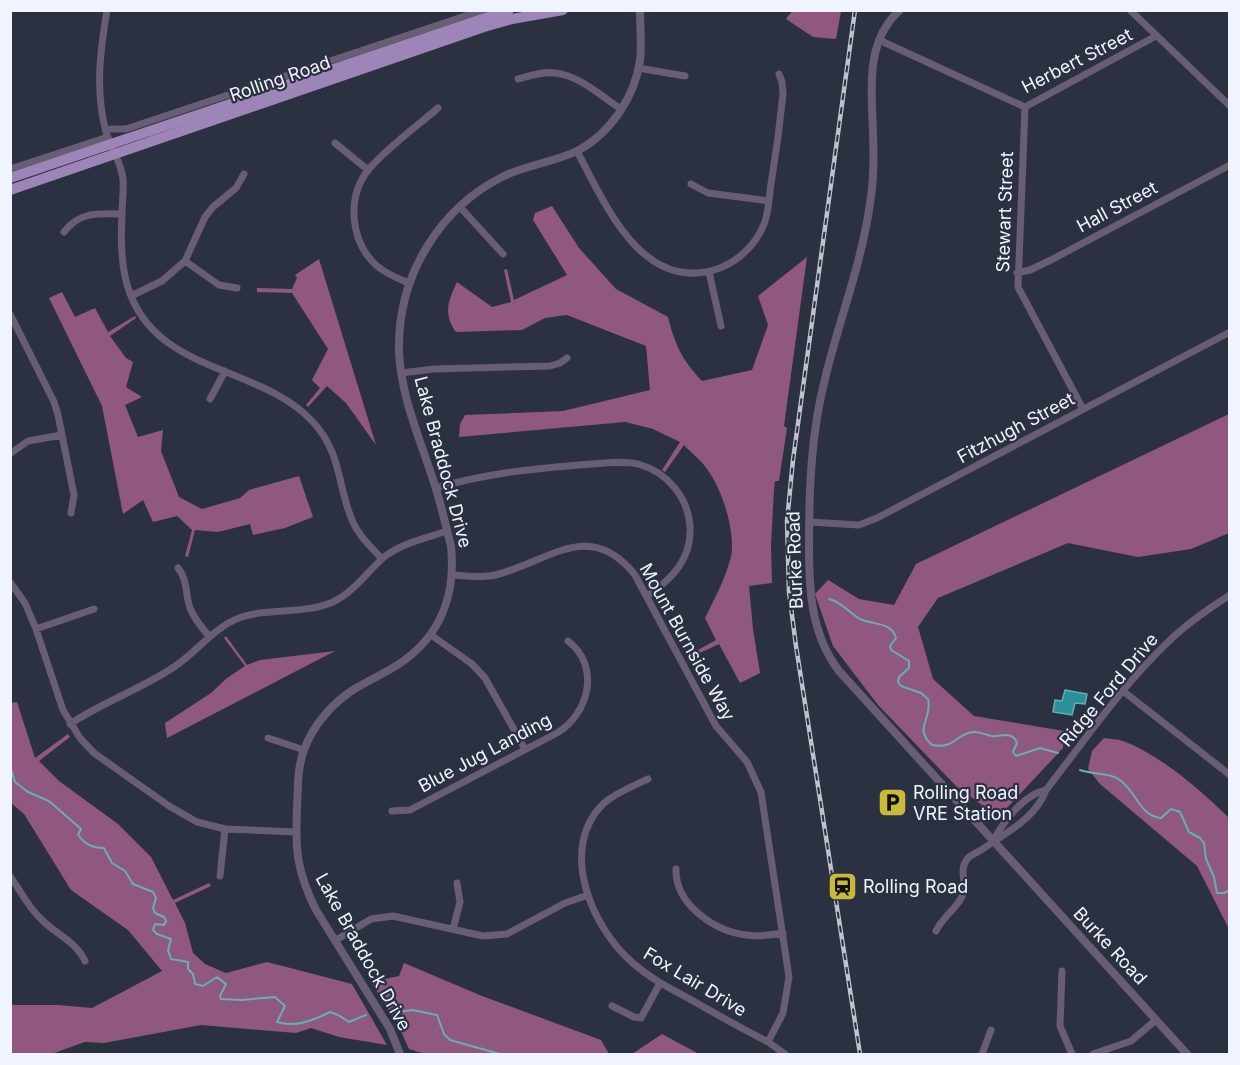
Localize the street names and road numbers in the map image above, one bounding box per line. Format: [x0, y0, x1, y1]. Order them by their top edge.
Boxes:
street label: Herbert Street [1018, 24, 1136, 97]
street label: Rolling Road [227, 51, 333, 106]
street label: Stewart Street [992, 151, 1017, 273]
street label: Hall Street [1073, 177, 1161, 237]
street label: Lake Braddock Drive [410, 374, 476, 550]
street label: Fitzhugh Street [954, 388, 1078, 467]
street label: Burke Road [782, 511, 807, 609]
street label: Mount Burnside Way [635, 559, 739, 724]
street label: Ridge Ford Drive [1055, 629, 1162, 751]
street label: Blue Jug Landing [415, 709, 555, 796]
street label: Lake Braddock Drive [311, 869, 415, 1034]
street label: Burke Road [1069, 903, 1151, 989]
street label: Fox Lair Drive [640, 943, 751, 1021]

